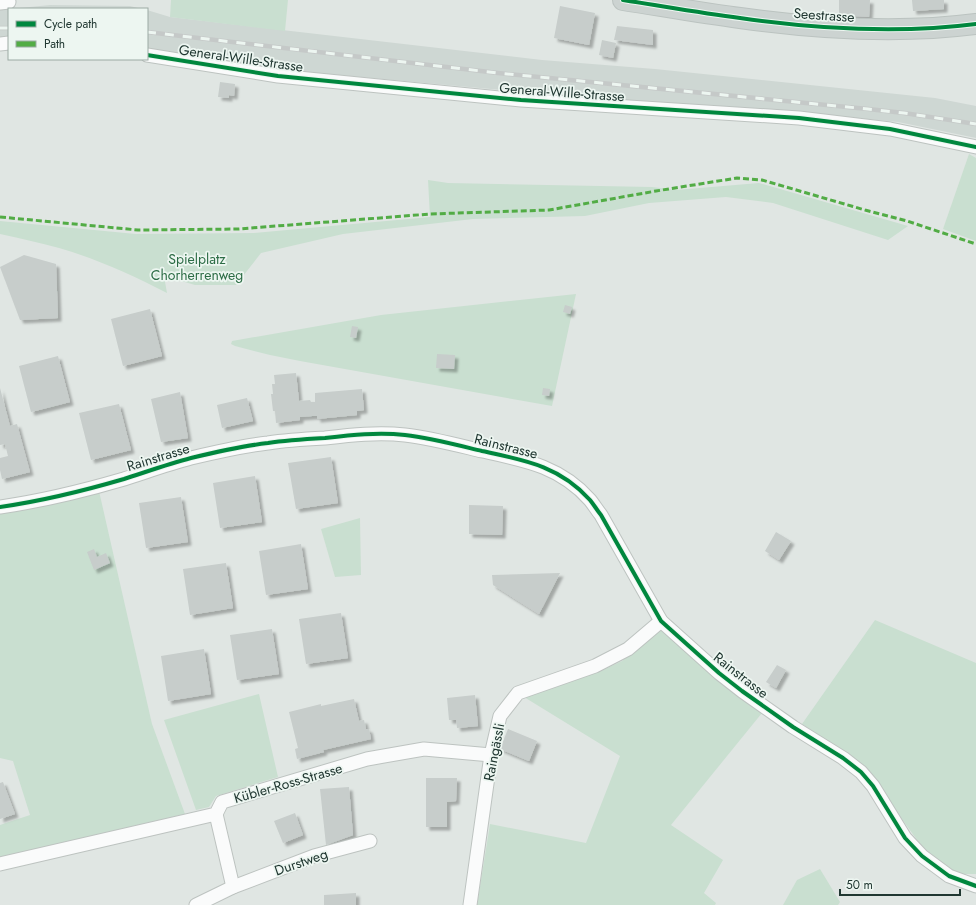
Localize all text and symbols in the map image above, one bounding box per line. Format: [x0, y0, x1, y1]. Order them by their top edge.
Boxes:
street label: Seestrasse [793, 3, 855, 27]
legend [8, 8, 148, 60]
text: Cycle path [44, 15, 97, 33]
text: Path [44, 35, 65, 53]
street label: General-Wille-Strasse [177, 39, 305, 77]
street label: General-Wille-Strasse [499, 78, 625, 106]
park label: Spielplatz Chorherrenweg [151, 249, 243, 285]
street label: Rainstrasse [472, 428, 540, 464]
street label: Rainstrasse [124, 438, 192, 476]
street label: Rainstrasse [709, 647, 773, 703]
street label: Raingässli [479, 721, 509, 783]
street label: Kübler-Ross-Strasse [231, 758, 345, 808]
street label: Durstweg [272, 844, 330, 880]
scale bar [840, 871, 960, 897]
text: 50 m [846, 876, 873, 894]

